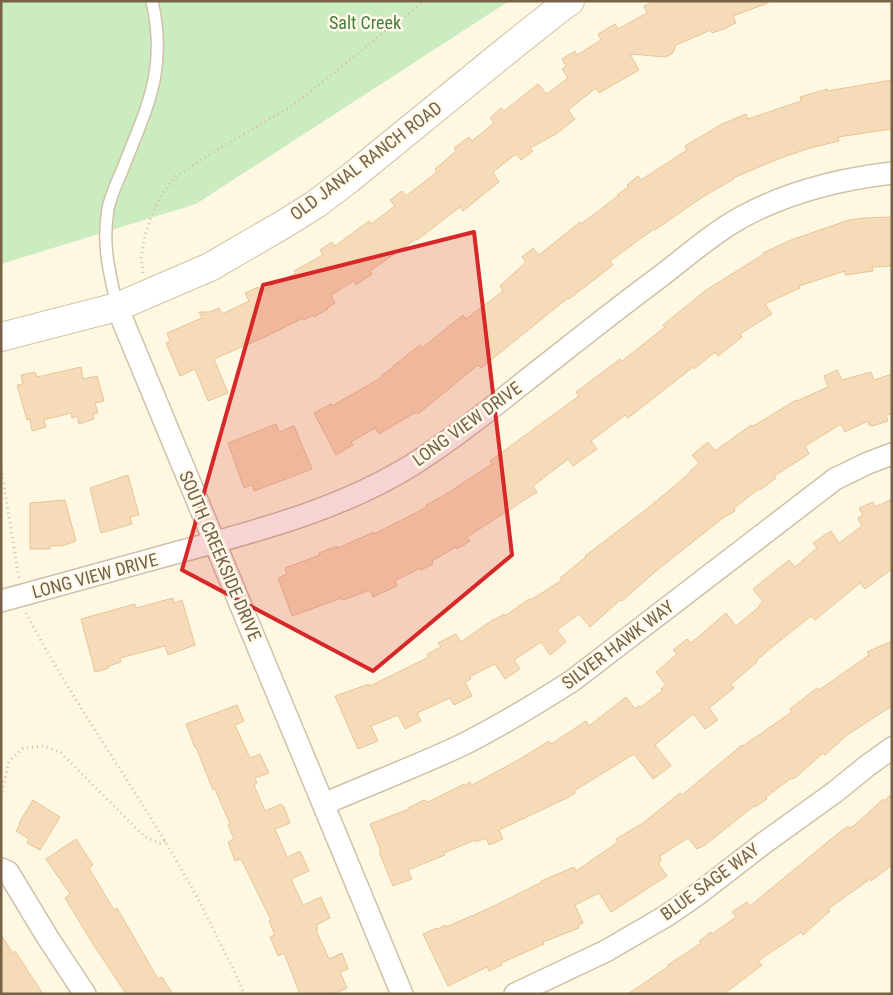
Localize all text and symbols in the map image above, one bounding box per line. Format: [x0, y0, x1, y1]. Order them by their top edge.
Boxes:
park label: Salt Creek [329, 12, 401, 33]
street label: OLD JANAL RANCH ROAD [286, 97, 446, 224]
street label: LONG VIEW DRIVE [408, 377, 525, 470]
street label: SOUTH CREEKSIDE DRIVE [175, 467, 266, 644]
street label: LONG VIEW DRIVE [30, 549, 160, 602]
street label: SILVER HAWK WAY [558, 595, 678, 694]
street label: BLUE SAGE WAY [656, 838, 764, 924]

